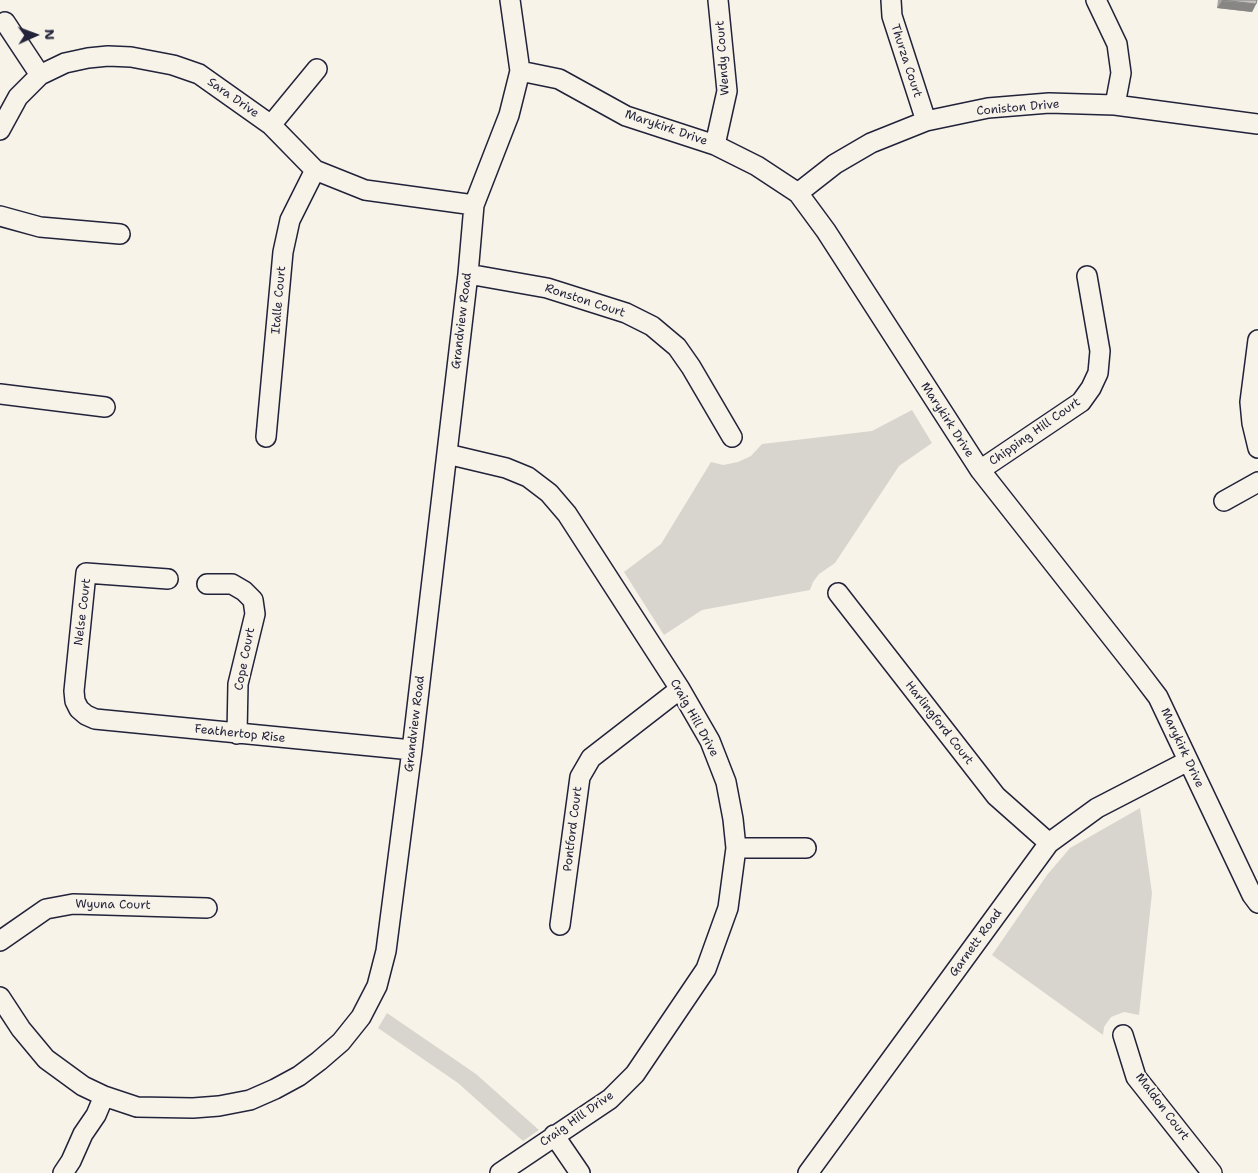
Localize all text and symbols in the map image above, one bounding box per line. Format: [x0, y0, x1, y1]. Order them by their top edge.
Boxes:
north arrow [10, 10, 60, 60]
street label: Wendy Court [713, 20, 733, 96]
street label: Thurza Court [887, 22, 925, 100]
text: N [41, 29, 59, 40]
street label: Sara Drive [204, 75, 262, 121]
street label: Coniston Drive [976, 97, 1060, 119]
street label: Marykirk Drive [623, 107, 709, 149]
street label: Italle Court [269, 265, 289, 335]
street label: Grandview Road [449, 272, 475, 370]
street label: Ronston Court [543, 281, 627, 321]
street label: Marykirk Drive [917, 380, 977, 460]
street label: Chipping Hill Court [987, 395, 1083, 469]
street label: Nelse Court [72, 578, 94, 646]
street label: Cope Court [232, 626, 258, 692]
street label: Grandview Road [402, 675, 428, 773]
street label: Craig Hill Drive [667, 677, 721, 759]
street label: Harlingford Court [902, 678, 976, 768]
street label: Marykirk Drive [1157, 706, 1207, 790]
street label: Feathertop Rise [194, 722, 286, 746]
street label: Pontford Court [561, 786, 585, 872]
street label: Wyuna Court [75, 897, 151, 913]
street label: Garnett Road [947, 906, 1005, 980]
street label: Maldon Court [1132, 1071, 1192, 1143]
street label: Craig Hill Drive [537, 1088, 617, 1150]

